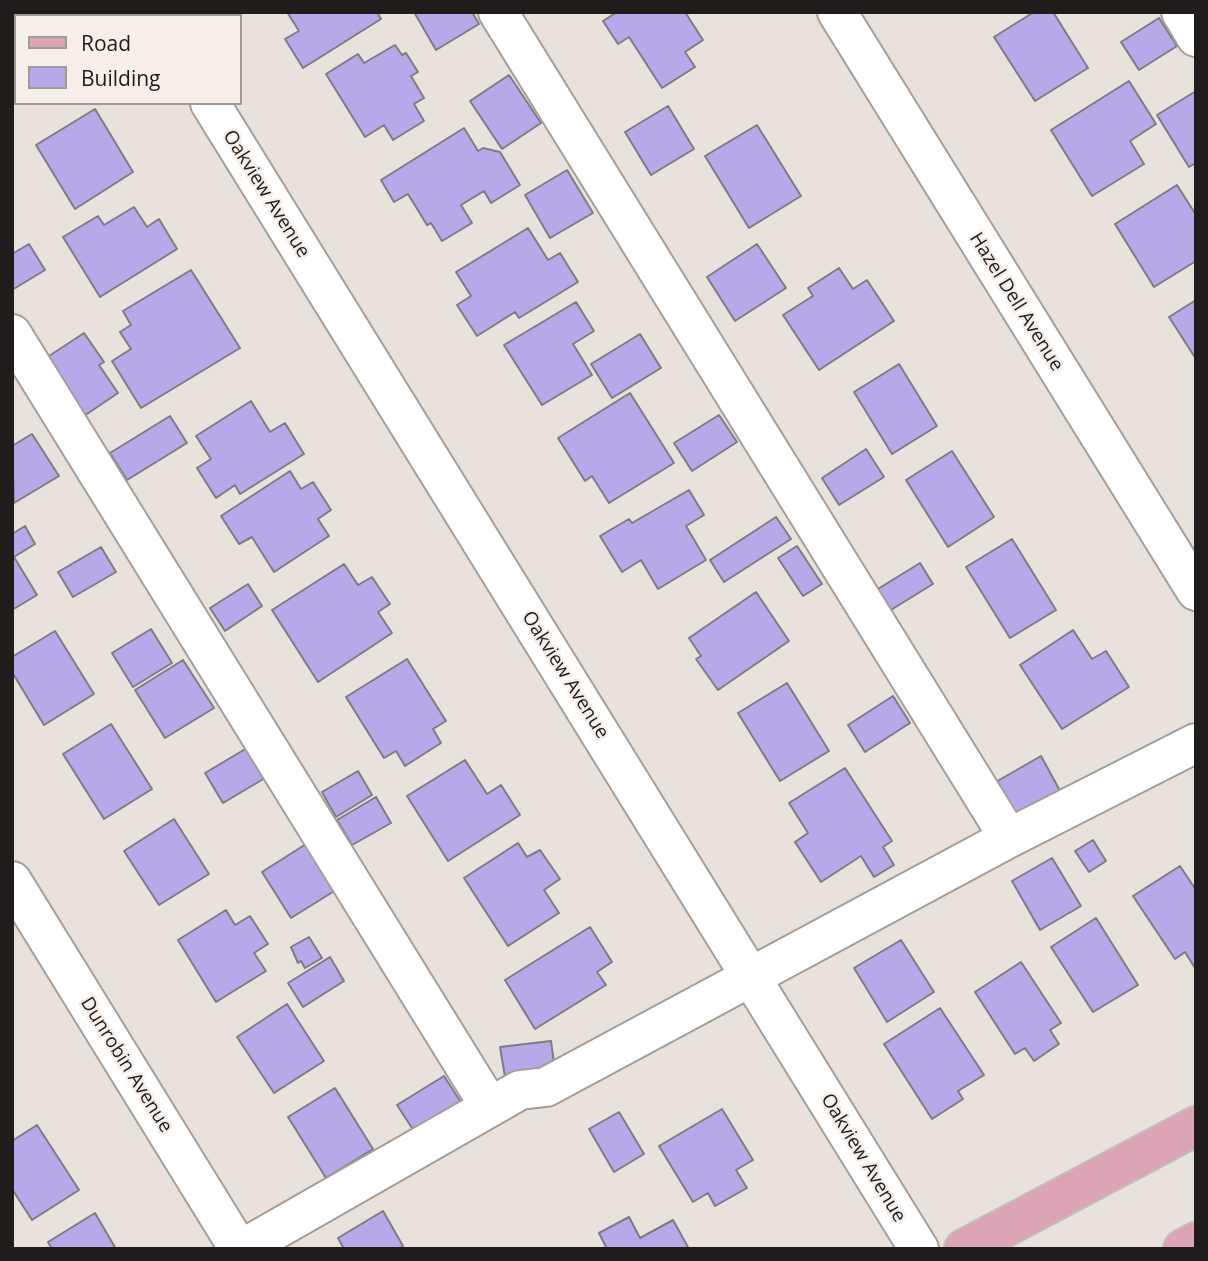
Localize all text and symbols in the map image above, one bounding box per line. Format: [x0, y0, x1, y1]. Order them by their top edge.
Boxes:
legend [14, 14, 242, 105]
text: Road [81, 29, 131, 57]
text: Building [81, 64, 160, 92]
street label: Oakview Avenue [218, 126, 314, 262]
street label: Hazel Dell Avenue [964, 229, 1068, 375]
street label: Oakview Avenue [517, 607, 613, 743]
street label: Dunrobin Avenue [75, 993, 177, 1137]
street label: Oakview Avenue [816, 1090, 910, 1226]

